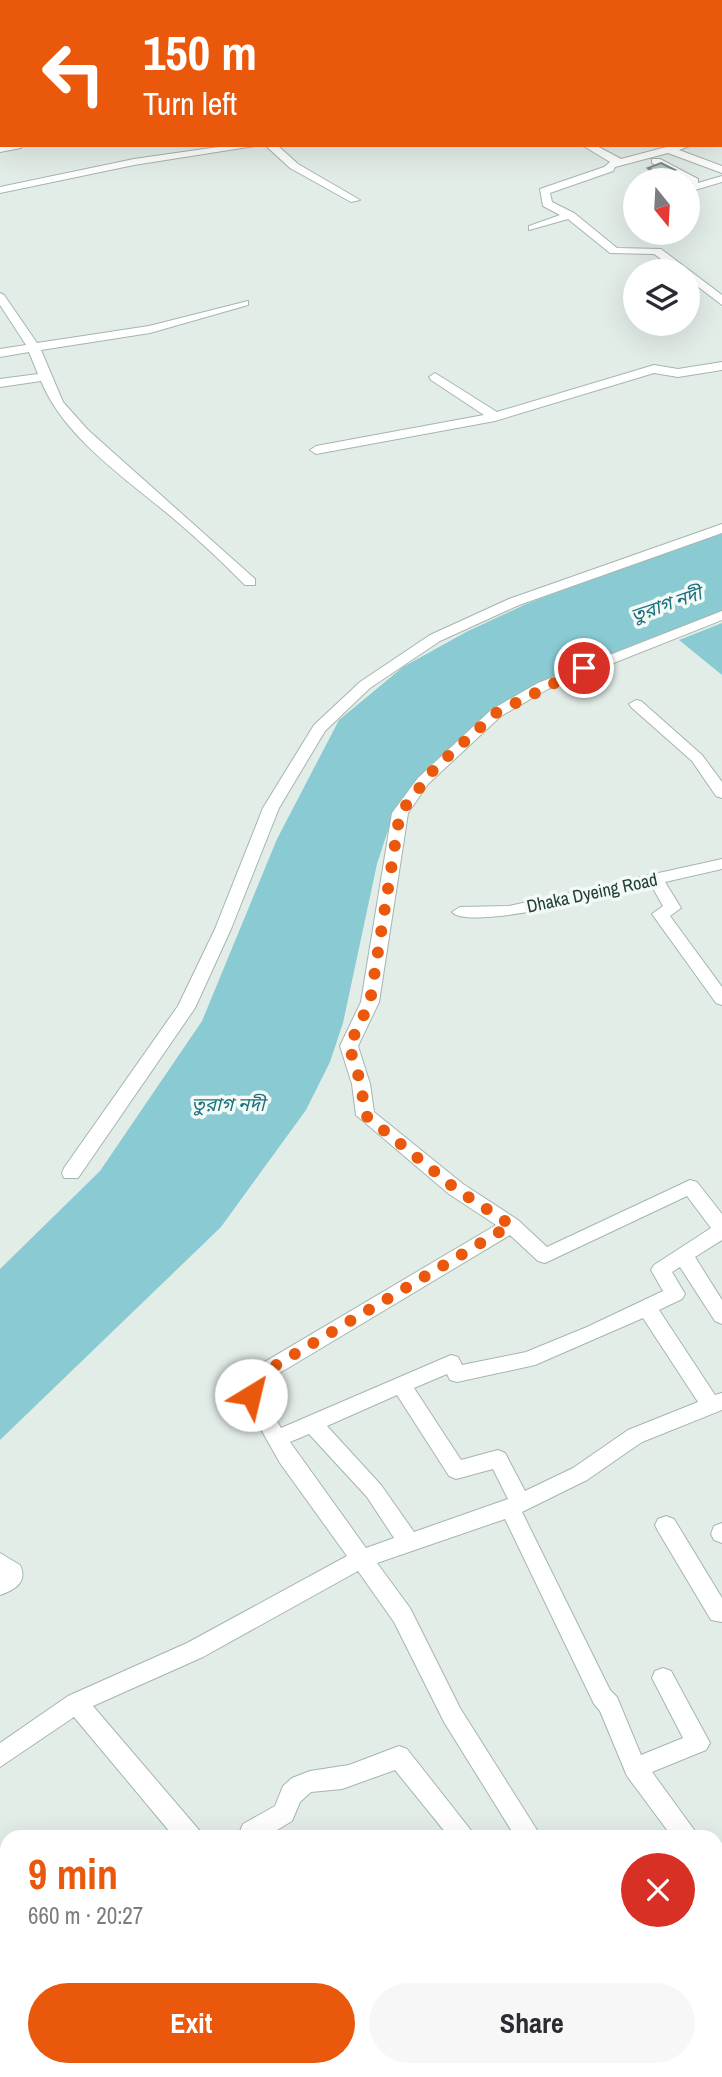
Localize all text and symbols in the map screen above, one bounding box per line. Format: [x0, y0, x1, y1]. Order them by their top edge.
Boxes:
text: 150 m [143, 19, 257, 85]
icon: left [28, 28, 119, 119]
text: Turn left [143, 82, 237, 125]
north arrow [623, 168, 700, 245]
map controls [623, 168, 700, 336]
button: layers [623, 259, 700, 336]
water label: তুরাগ নদী [627, 578, 709, 628]
pin [554, 638, 614, 698]
icon: arrive [565, 649, 603, 687]
street label: Dhaka Dyeing Road [524, 866, 660, 919]
water label: তুরাগ নদী [191, 1091, 269, 1117]
position arrow [214, 1358, 288, 1432]
text: 9 min [28, 1846, 118, 1902]
button: close [621, 1853, 695, 1927]
text: 660 m · 20:27 [28, 1900, 143, 1931]
button: Exit [28, 1983, 355, 2063]
button: Share [369, 1983, 695, 2063]

